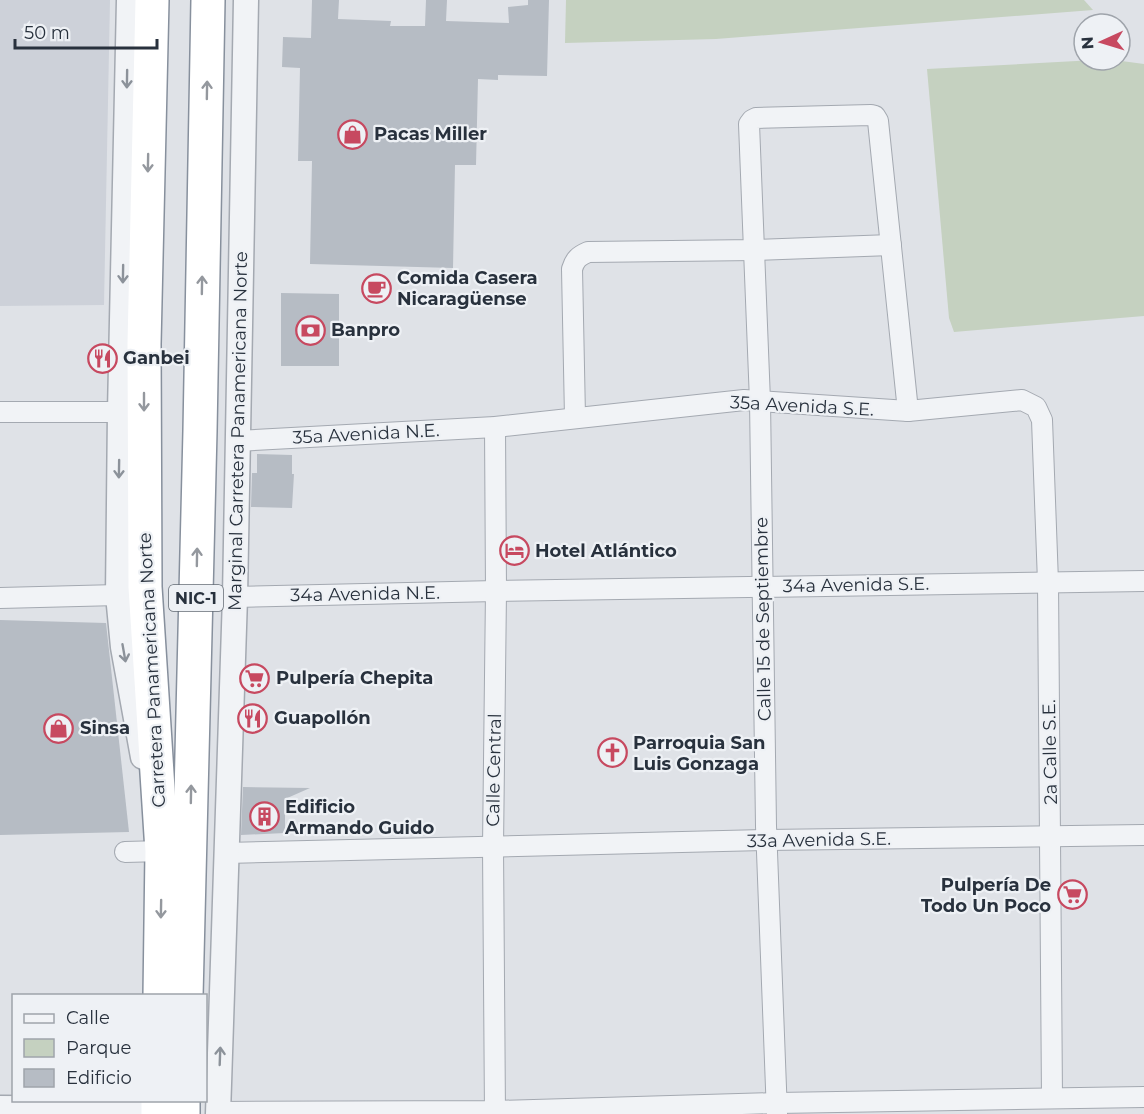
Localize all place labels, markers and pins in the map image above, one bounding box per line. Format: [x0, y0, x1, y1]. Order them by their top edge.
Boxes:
shop icon: Pacas Miller [337, 118, 369, 150]
place label: Pacas Miller [374, 123, 487, 145]
place label: Comida Casera Nicaragüense [397, 267, 538, 310]
cafe icon: Comida Casera Nicaragüense [360, 272, 392, 304]
bank icon: Banpro [294, 314, 326, 346]
place label: Banpro [331, 319, 400, 341]
restaurant icon: Ganbei [86, 342, 118, 374]
place label: Ganbei [123, 347, 190, 369]
hotel icon: Hotel Atlántico [498, 535, 530, 567]
place label: Hotel Atlántico [535, 540, 677, 562]
supermarket icon: Pulpería Chepita [239, 662, 271, 694]
place label: Pulpería Chepita [276, 667, 433, 689]
restaurant icon: Guapollón [237, 702, 269, 734]
place label: Guapollón [274, 707, 371, 729]
shop icon: Sinsa [43, 712, 75, 744]
place label: Sinsa [80, 717, 130, 739]
place label: Parroquia San Luis Gonzaga [633, 732, 766, 775]
church icon: Parroquia San Luis Gonzaga [596, 737, 628, 769]
place label: Edificio Armando Guido [284, 796, 434, 839]
building icon: Edificio Armando Guido [248, 801, 280, 833]
place label: Pulpería De Todo Un Poco [921, 874, 1051, 917]
supermarket icon: Pulpería De Todo Un Poco [1056, 879, 1088, 911]

